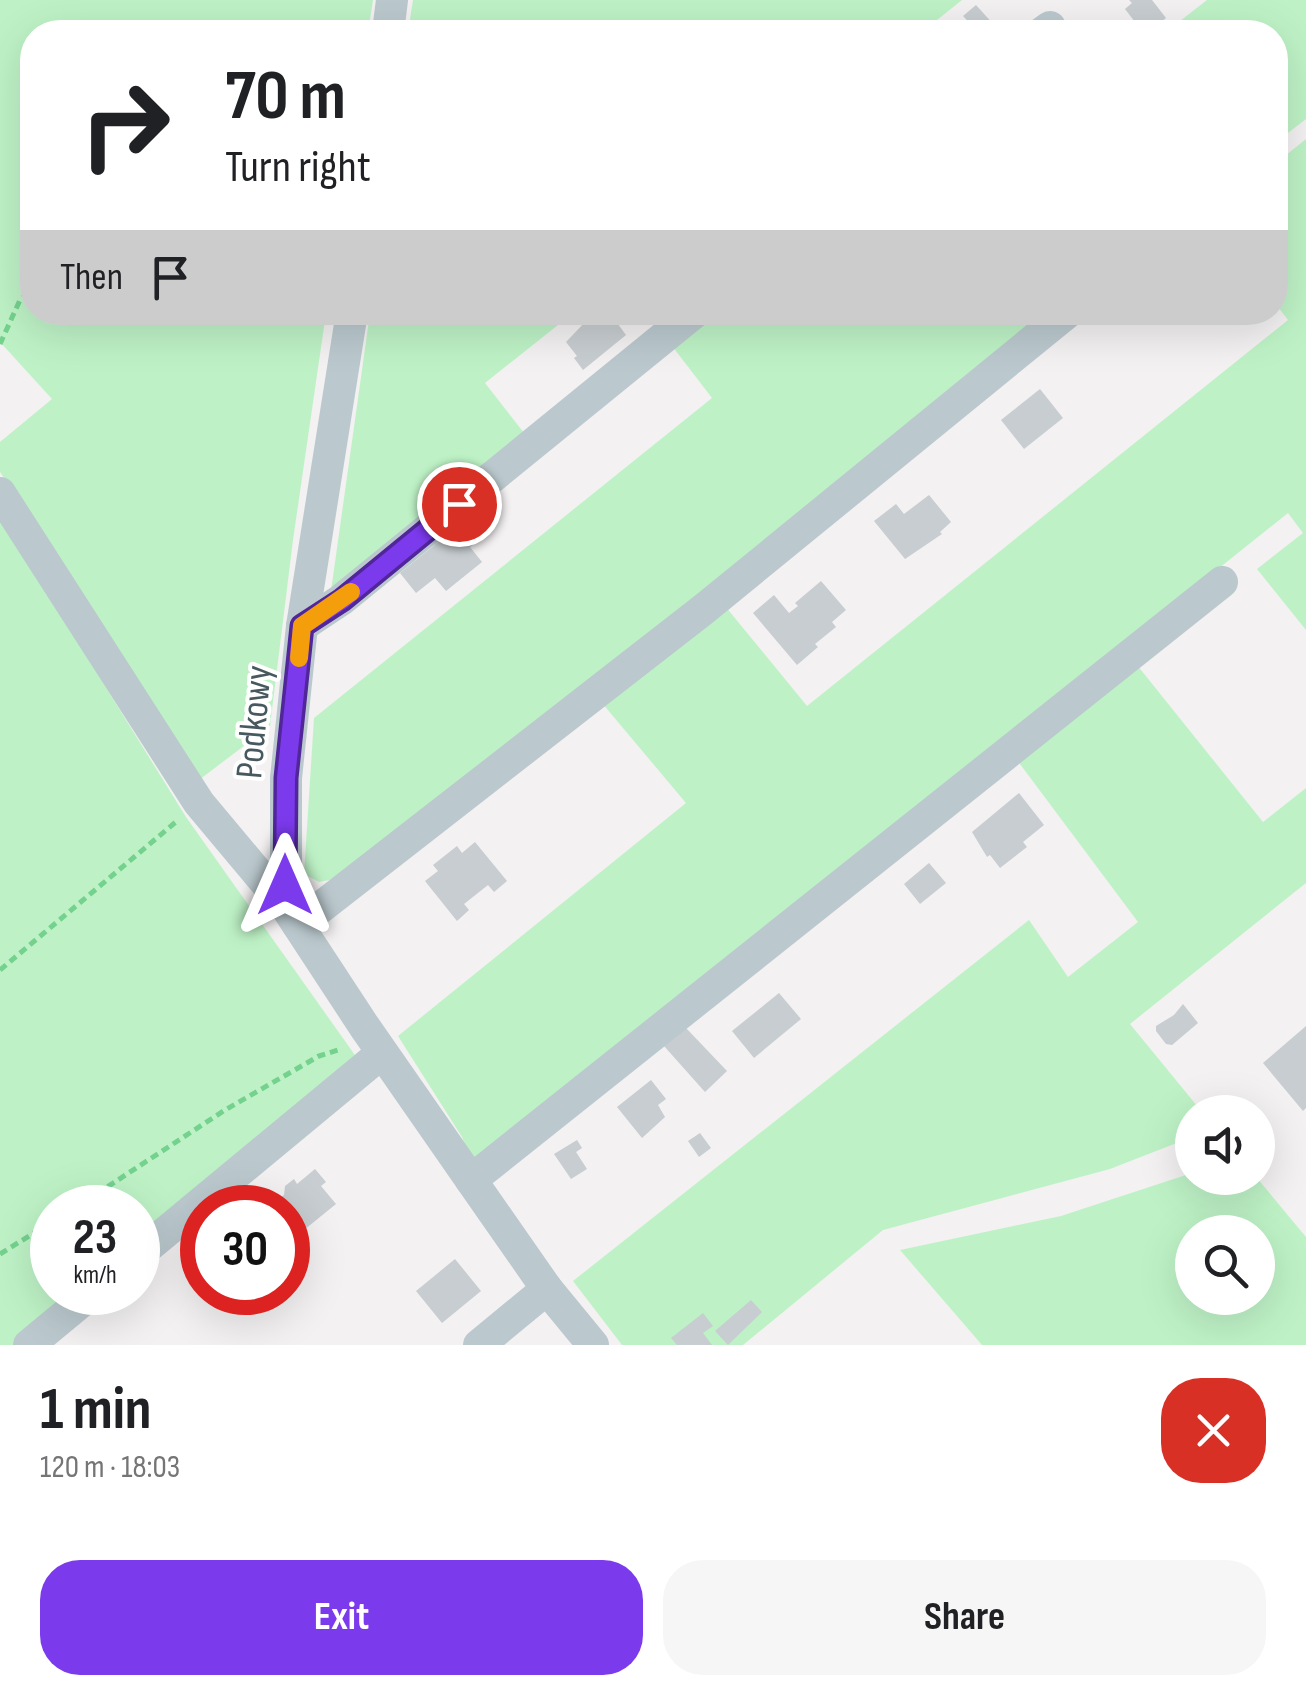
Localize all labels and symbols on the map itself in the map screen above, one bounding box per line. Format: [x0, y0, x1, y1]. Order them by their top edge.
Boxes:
pin [417, 462, 502, 547]
street label: Podkowy [227, 663, 282, 780]
position arrow [233, 833, 337, 937]
speed limit sign: 30 [180, 1185, 310, 1315]

